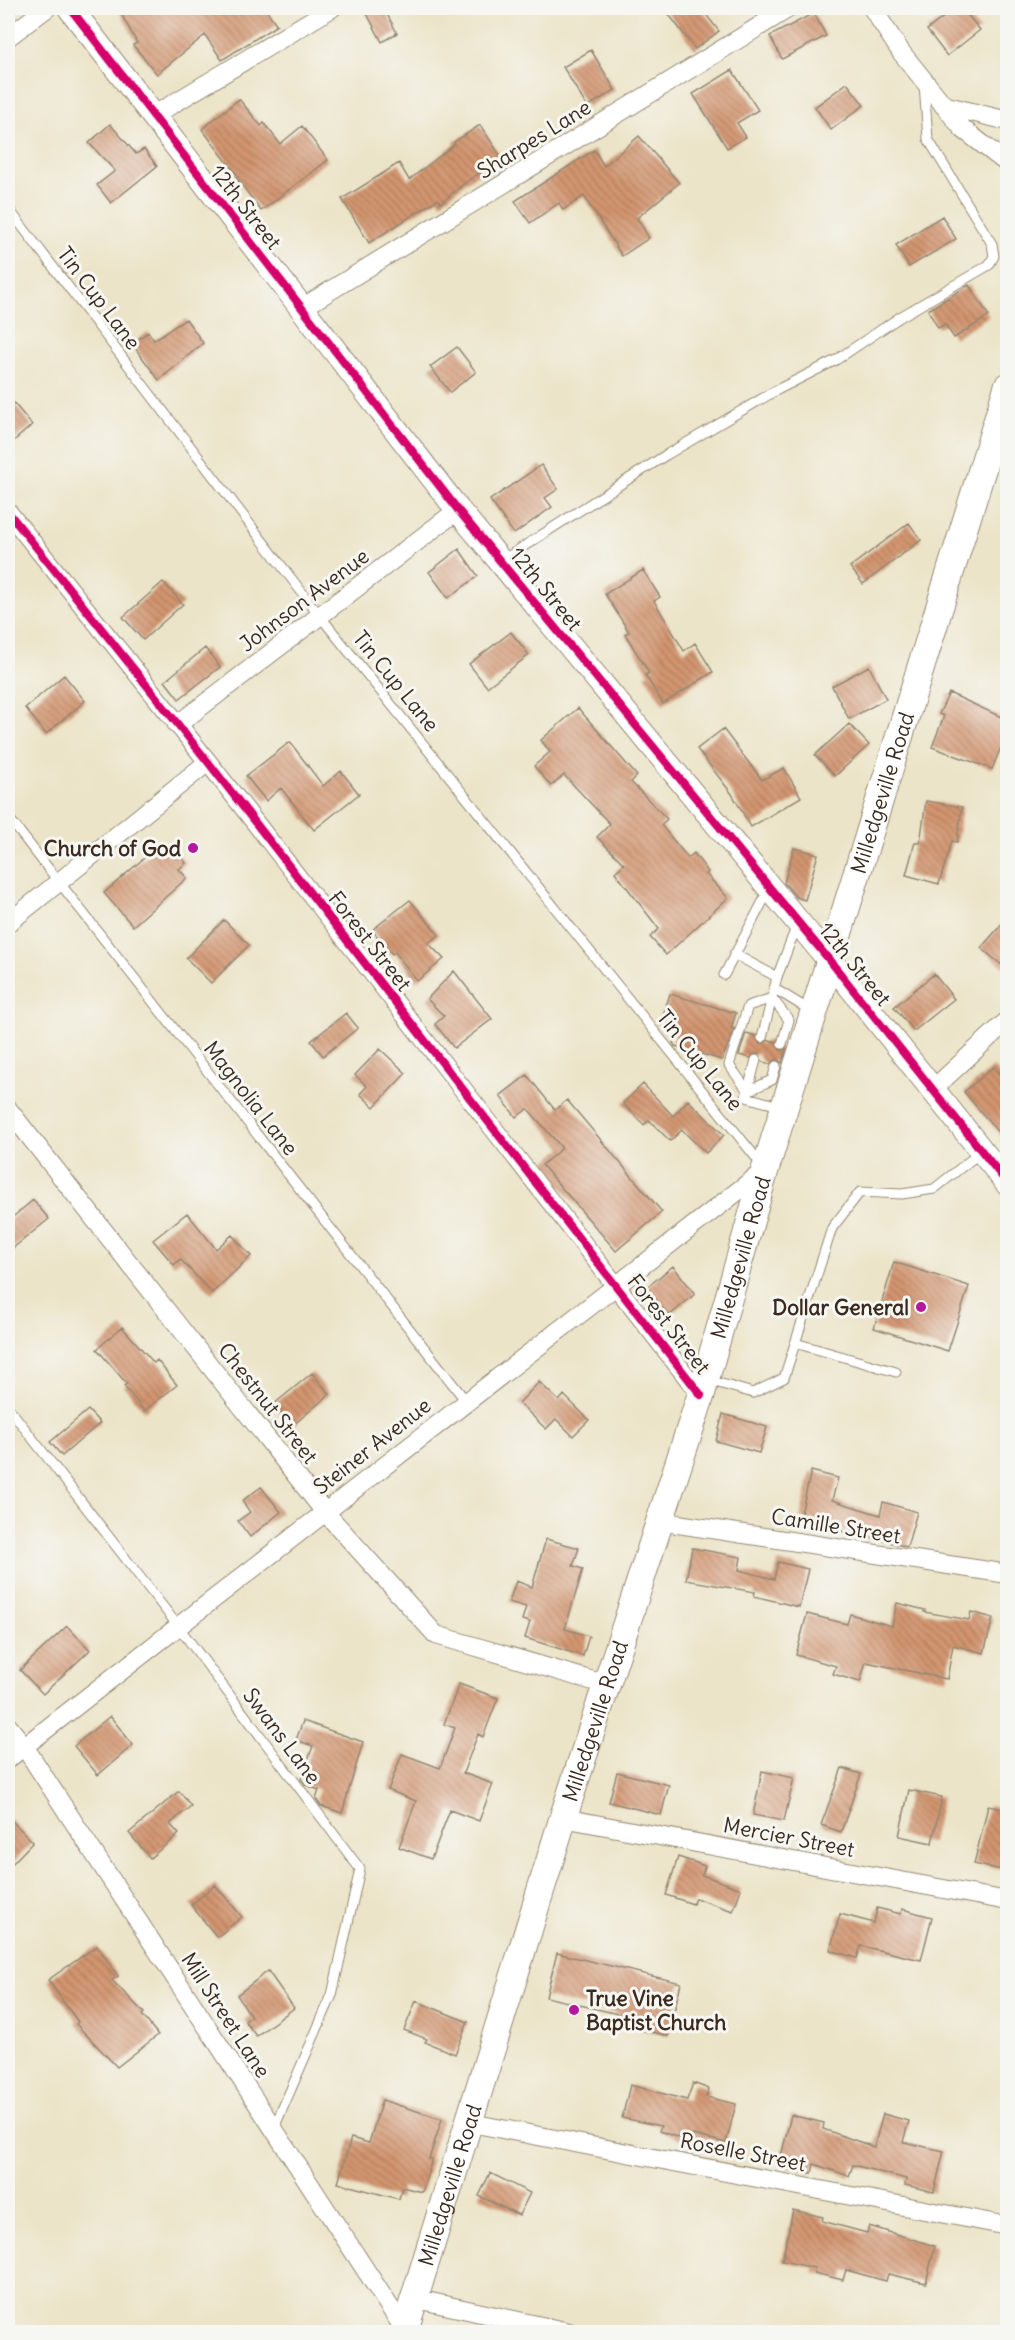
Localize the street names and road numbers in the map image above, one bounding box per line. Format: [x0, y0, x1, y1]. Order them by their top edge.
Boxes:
street label: Sharpes Lane [472, 93, 596, 185]
street label: 12th Street [205, 159, 287, 255]
street label: Tin Cup Lane [51, 241, 147, 355]
street label: Johnson Avenue [234, 542, 374, 658]
street label: 12th Street [504, 542, 588, 636]
street label: Tin Cup Lane [347, 625, 445, 737]
street label: Milledgeville Road [844, 708, 920, 877]
street label: Forest Street [323, 886, 417, 996]
street label: 12th Street [813, 917, 897, 1011]
street label: Tin Cup Lane [651, 1004, 749, 1116]
street label: Magnolia Lane [198, 1035, 304, 1161]
street label: Milledgeville Road [704, 1173, 776, 1342]
street label: Forest Street [622, 1269, 716, 1379]
street label: Chestnut Street [212, 1337, 324, 1469]
street label: Steiner Avenue [308, 1392, 436, 1500]
street label: Camille Street [769, 1502, 903, 1550]
street label: Milledgeville Road [556, 1637, 633, 1805]
street label: Swans Lane [237, 1683, 327, 1789]
street label: Mercier Street [721, 1811, 857, 1863]
street label: Mill Street Lane [176, 1947, 276, 2083]
street label: Milledgeville Road [412, 2101, 487, 2269]
street label: Roselle Street [678, 2127, 808, 2177]

